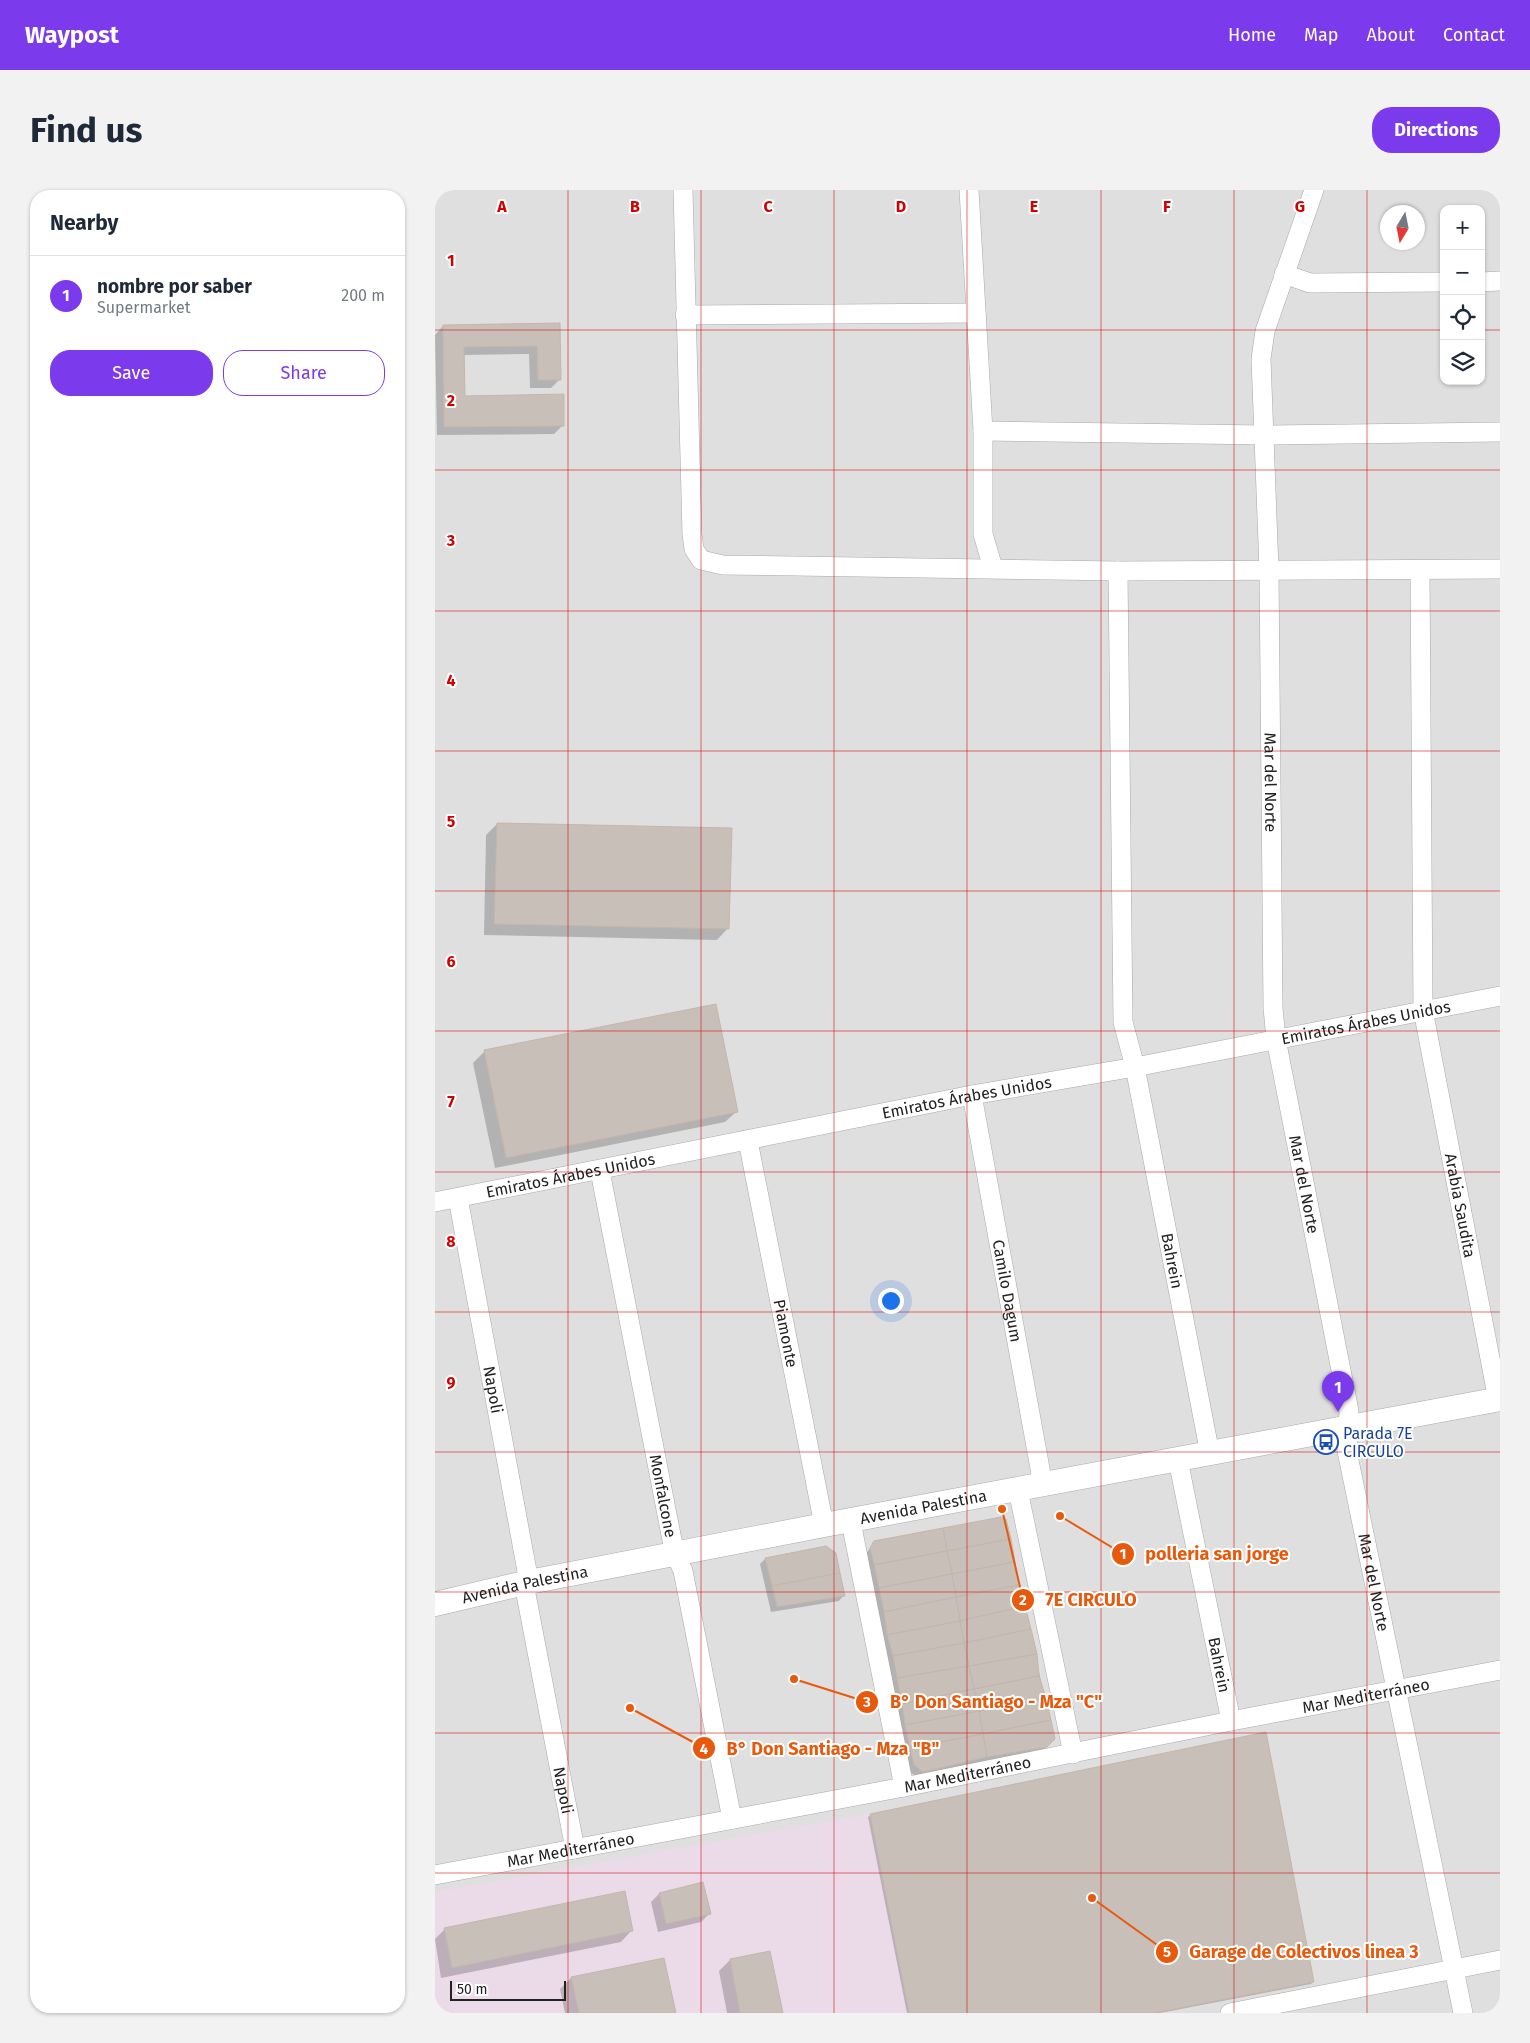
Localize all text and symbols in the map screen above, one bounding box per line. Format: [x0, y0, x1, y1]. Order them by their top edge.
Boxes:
text: Waypost [25, 21, 119, 49]
text: Home [1228, 24, 1276, 46]
text: Map [1304, 24, 1338, 46]
text: About [1366, 24, 1415, 46]
text: Contact [1443, 24, 1505, 46]
button: Directions [1372, 107, 1500, 153]
text: Find us [30, 109, 142, 151]
text: A [496, 197, 507, 216]
text: B [630, 197, 640, 216]
text: C [763, 197, 773, 216]
text: D [896, 197, 906, 216]
text: E [1030, 197, 1038, 216]
text: F [1163, 197, 1171, 216]
text: G [1295, 197, 1305, 216]
north arrow [1380, 205, 1425, 250]
map controls [1440, 205, 1485, 385]
button: + [1440, 205, 1485, 250]
text: Nearby [50, 210, 118, 236]
button: − [1440, 250, 1485, 295]
text: 1 [447, 251, 455, 270]
text: nombre por saber [97, 275, 252, 298]
text: 1 [62, 286, 70, 305]
text: 200 m [341, 286, 385, 305]
button: locate [1440, 295, 1485, 340]
text: Supermarket [97, 298, 191, 317]
button: layers [1440, 340, 1485, 385]
button: Save [50, 350, 213, 396]
button: Share [223, 350, 385, 396]
text: 2 [447, 391, 455, 410]
text: 3 [446, 531, 455, 550]
text: 4 [446, 671, 456, 690]
street label: Mar del Norte [1261, 732, 1281, 832]
text: 5 [447, 812, 456, 831]
text: 6 [446, 952, 456, 971]
street label: Emiratos Árabes Unidos [1279, 996, 1452, 1048]
street label: Emiratos Árabes Unidos [880, 1072, 1053, 1122]
text: 7 [447, 1092, 455, 1111]
street label: Mar del Norte [1286, 1134, 1323, 1235]
street label: Emiratos Árabes Unidos [484, 1149, 657, 1201]
street label: Arabia Saudita [1441, 1152, 1480, 1259]
street label: Bahrein [1158, 1231, 1187, 1290]
text: 8 [446, 1232, 456, 1251]
street label: Camilo Dagum [989, 1238, 1026, 1344]
your location [878, 1288, 904, 1314]
street label: Piamonte [770, 1297, 802, 1369]
street label: Napoli [480, 1365, 507, 1415]
pin: 1 [1322, 1371, 1354, 1412]
text: 9 [447, 1373, 456, 1392]
place label: Parada 7E CIRCULO [1343, 1424, 1413, 1461]
bus stop icon: Parada 7E CIRCULO [1313, 1429, 1339, 1455]
street label: Monfalcone [646, 1453, 681, 1539]
street label: Avenida Palestina [858, 1485, 988, 1528]
street label: Mar del Norte [1355, 1532, 1393, 1633]
callout: polleria san jorge [1111, 1538, 1299, 1571]
text: polleria san jorge [1145, 1543, 1289, 1565]
text: 1 [1120, 1545, 1126, 1563]
street label: Avenida Palestina [460, 1561, 589, 1607]
callout: 7E CIRCULO [1010, 1583, 1147, 1616]
text: 7E CIRCULO [1045, 1589, 1137, 1611]
text: 2 [1019, 1591, 1027, 1609]
street label: Bahrein [1205, 1635, 1234, 1694]
street label: Mar Mediterráneo [1301, 1674, 1431, 1717]
callout: B° Don Santiago - Mza "C" [855, 1685, 1112, 1718]
text: B° Don Santiago - Mza "C" [890, 1691, 1102, 1713]
text: 3 [862, 1693, 871, 1711]
callout: B° Don Santiago - Mza "B" [692, 1732, 950, 1765]
text: B° Don Santiago - Mza "B" [727, 1738, 939, 1760]
text: 4 [700, 1740, 709, 1758]
street label: Mar Mediterráneo [902, 1752, 1033, 1796]
street label: Napoli [550, 1765, 578, 1815]
street label: Mar Mediterráneo [505, 1828, 636, 1871]
callout: Garage de Colectivos linea 3 [1154, 1935, 1429, 1968]
text: Garage de Colectivos linea 3 [1189, 1941, 1419, 1963]
text: 5 [1163, 1943, 1171, 1961]
scale bar [450, 1978, 566, 2001]
text: 50 m [457, 1981, 488, 1998]

